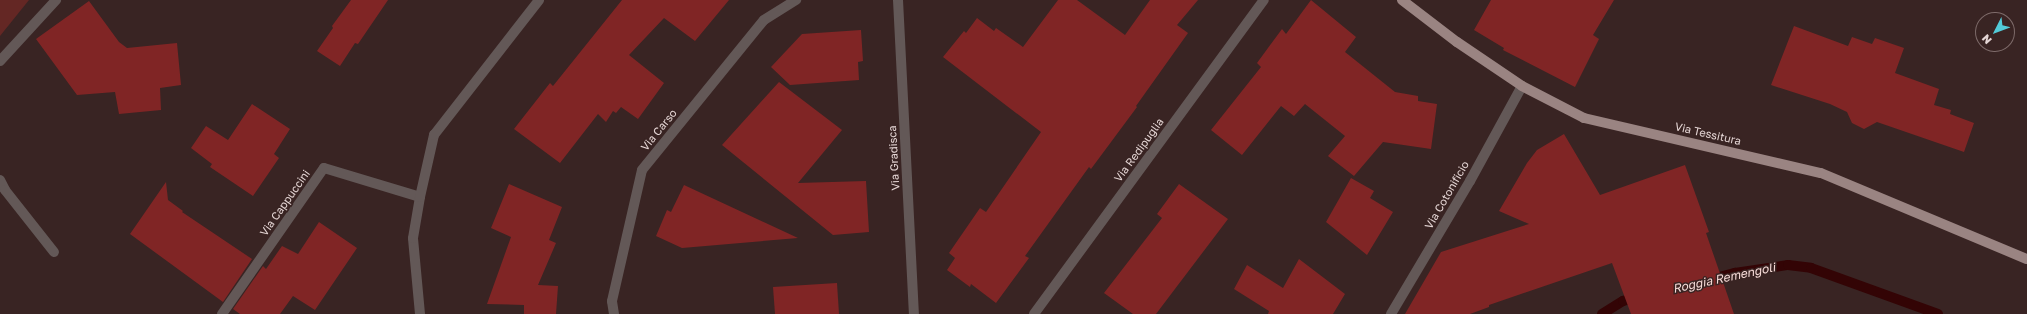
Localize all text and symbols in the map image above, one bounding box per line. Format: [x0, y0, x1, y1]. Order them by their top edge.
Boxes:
north arrow [1975, 12, 2015, 52]
text: N [1979, 32, 1994, 47]
street label: Via Carso [638, 107, 680, 153]
street label: Via Redipuglia [1111, 116, 1167, 184]
street label: Via Tessitura [1674, 120, 1742, 148]
street label: Via Gradisca [886, 125, 902, 191]
street label: Via Cotonificio [1422, 159, 1472, 231]
street label: Via Cappuccini [257, 167, 313, 239]
water label: Roggia Remengoli [1671, 260, 1777, 296]

